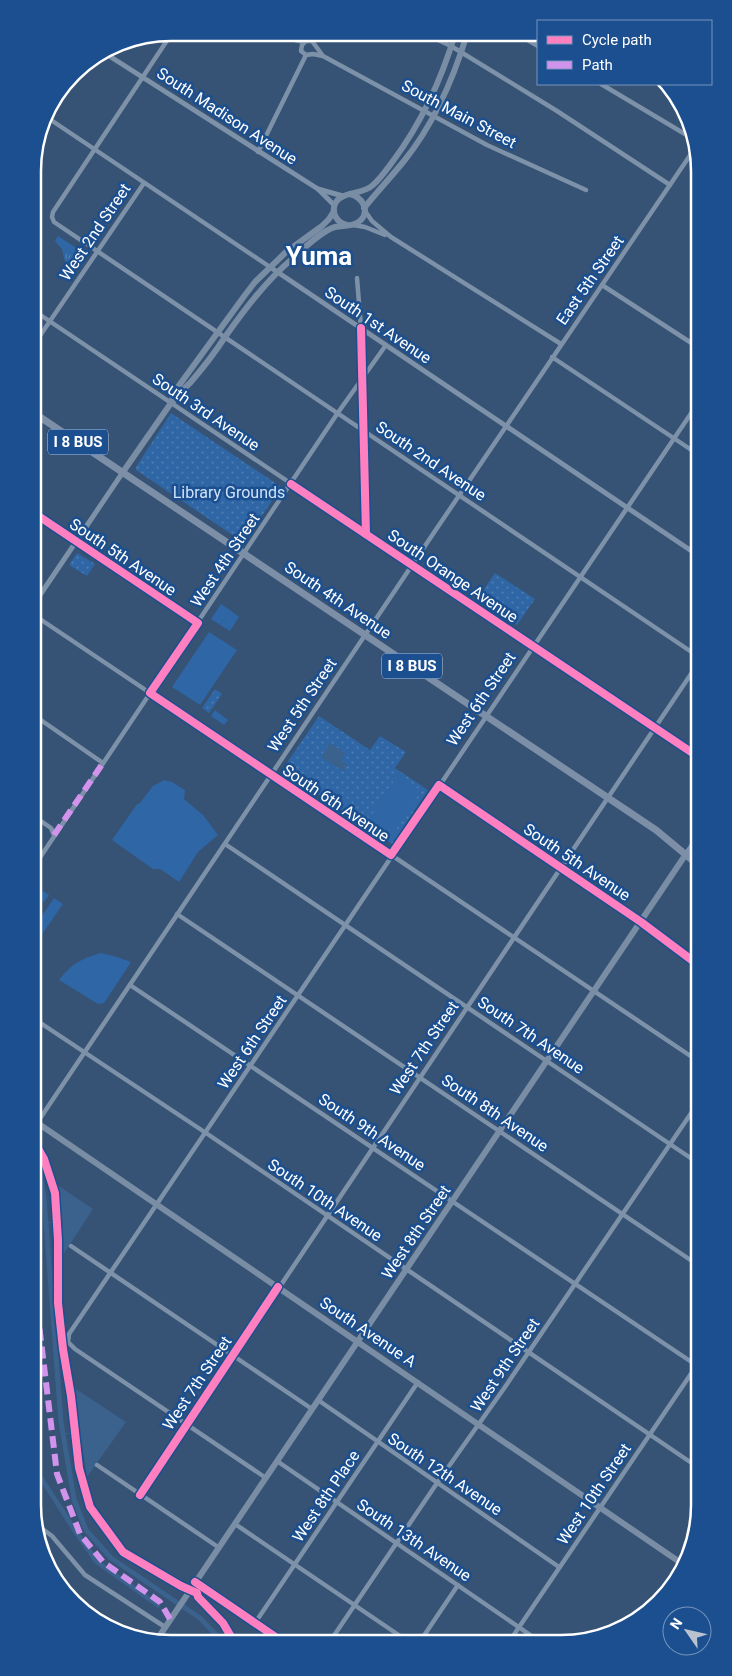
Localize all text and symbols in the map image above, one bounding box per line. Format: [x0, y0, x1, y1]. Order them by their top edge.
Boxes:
legend [537, 20, 712, 85]
text: Cycle path [582, 31, 652, 49]
text: Path [582, 56, 613, 74]
street label: South Madison Avenue [153, 63, 301, 169]
street label: South Main Street [398, 76, 520, 152]
street label: West 2nd Street [56, 180, 134, 284]
street label: East 5th Street [552, 232, 628, 328]
district label: Yuma [286, 241, 352, 271]
street label: South 1st Avenue [321, 282, 435, 368]
street label: South 3rd Avenue [149, 369, 263, 455]
street label: South 2nd Avenue [372, 417, 490, 505]
road number: I 8 BUS [48, 430, 108, 454]
park label: Library Grounds [173, 483, 285, 502]
street label: West 4th Street [187, 509, 263, 611]
street label: South 5th Avenue [66, 514, 180, 600]
street label: South Orange Avenue [384, 525, 522, 627]
street label: South 4th Avenue [281, 557, 395, 643]
street label: West 6th Street [443, 648, 519, 750]
street label: West 5th Street [264, 654, 340, 756]
road number: I 8 BUS [382, 654, 442, 678]
street label: South 6th Avenue [279, 760, 393, 846]
street label: South 5th Avenue [520, 819, 634, 905]
street label: West 6th Street [214, 991, 290, 1093]
street label: South 7th Avenue [474, 992, 588, 1078]
street label: West 7th Street [386, 997, 462, 1099]
street label: South 8th Avenue [438, 1070, 552, 1156]
street label: South 9th Avenue [315, 1089, 429, 1175]
street label: South 10th Avenue [264, 1155, 386, 1245]
street label: West 8th Street [378, 1181, 454, 1283]
street label: South Avenue A [316, 1293, 420, 1372]
street label: West 9th Street [467, 1314, 543, 1416]
street label: West 7th Street [159, 1332, 235, 1434]
street label: South 12th Avenue [384, 1429, 506, 1519]
street label: West 10th Street [553, 1440, 635, 1548]
street label: West 8th Place [288, 1447, 364, 1545]
street label: South 13th Avenue [353, 1495, 475, 1585]
north arrow [662, 1606, 712, 1656]
text: N [667, 1615, 686, 1632]

